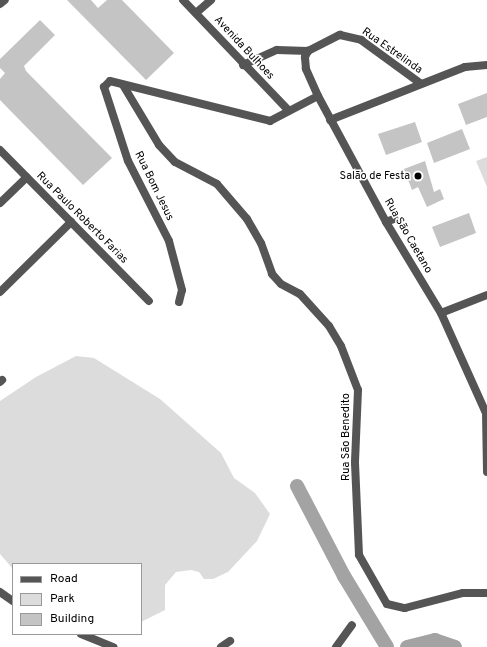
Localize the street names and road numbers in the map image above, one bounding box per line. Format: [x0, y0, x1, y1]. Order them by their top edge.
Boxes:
street label: Avenida Bulhoes [211, 14, 277, 82]
street label: Rua Estrelinda [359, 25, 425, 77]
street label: Rua Bom Jesus [132, 149, 176, 223]
street label: Rua Paulo Roberto Farias [33, 169, 131, 267]
street label: Rua São Caetano [381, 196, 435, 276]
street label: Rua São Benedito [339, 393, 353, 481]

